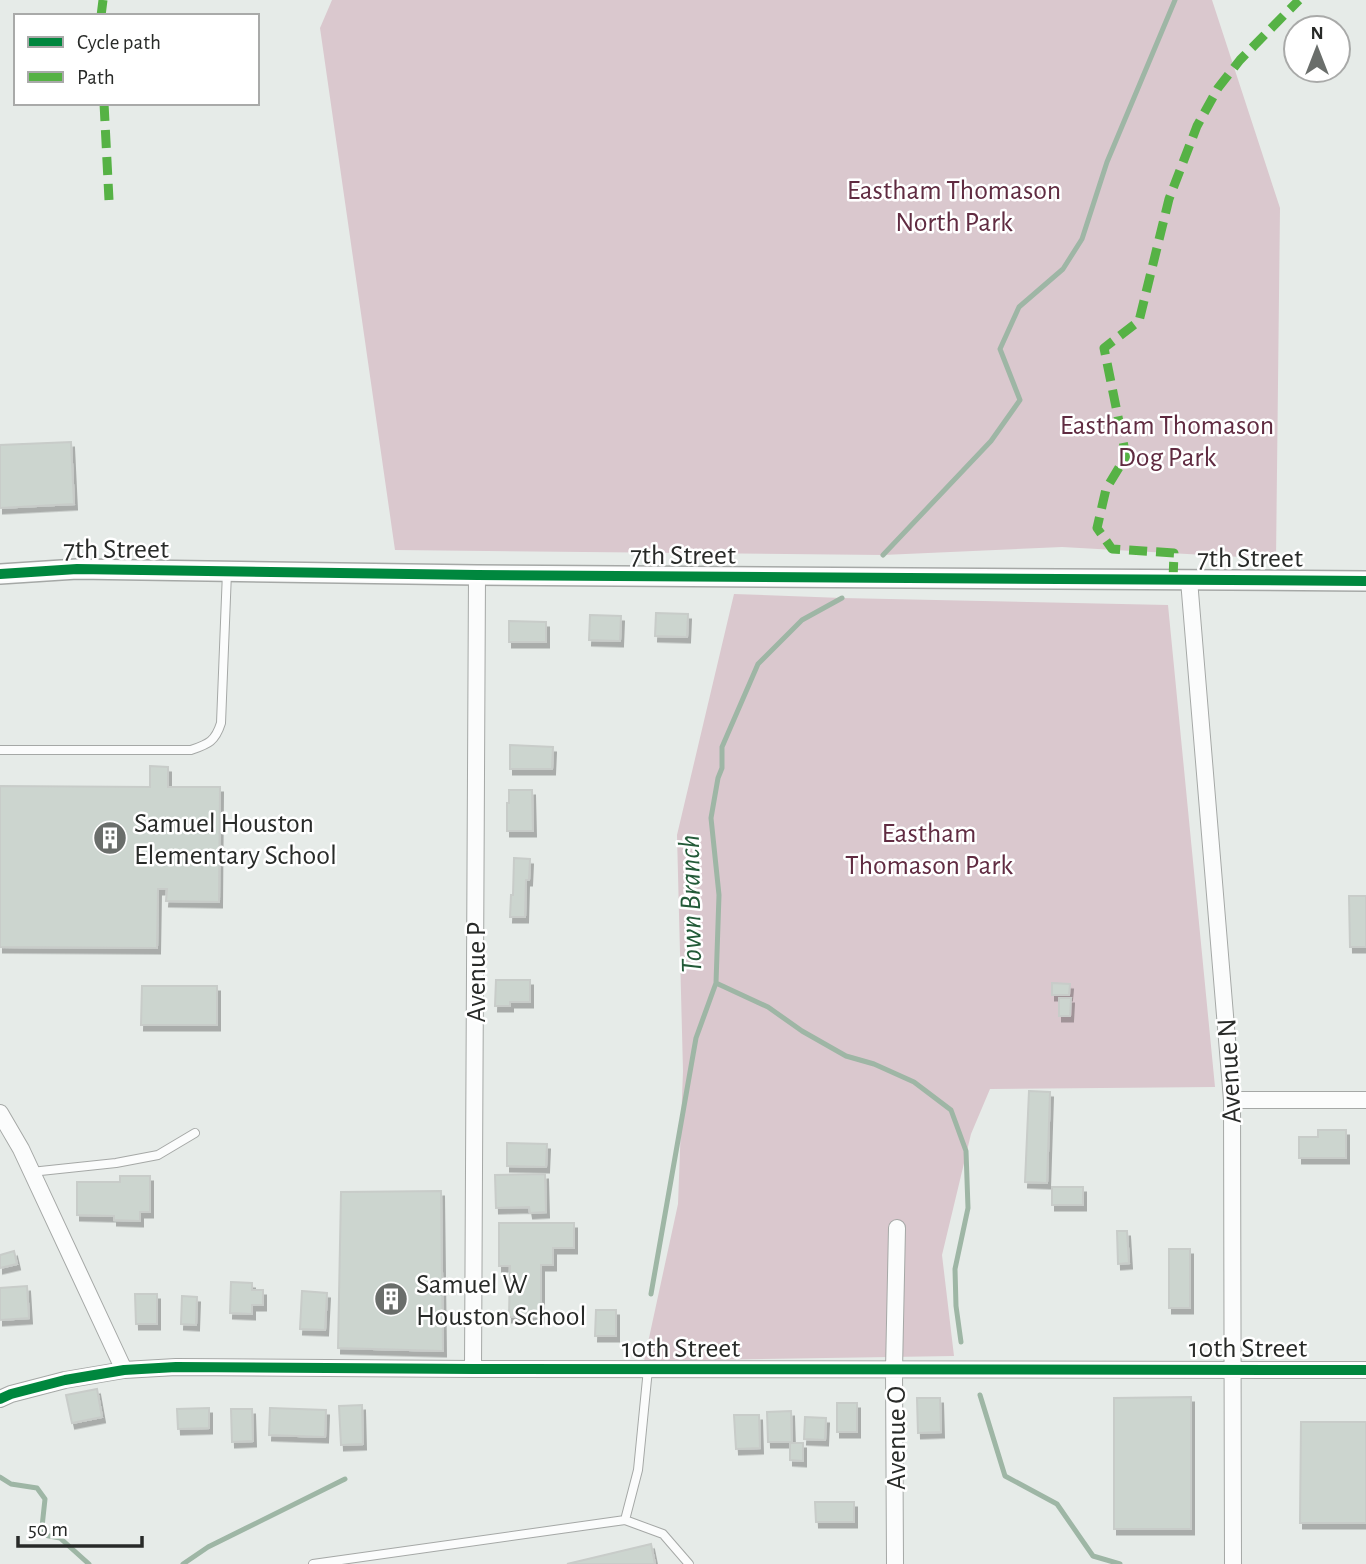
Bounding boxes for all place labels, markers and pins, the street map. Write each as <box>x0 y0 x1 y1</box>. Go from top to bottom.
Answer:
place label: Samuel Houston Elementary School <box>134 810 337 870</box>
building icon: Samuel Houston Elementary School <box>91 819 129 857</box>
place label: Samuel W Houston School <box>416 1271 586 1331</box>
building icon: Samuel W Houston School <box>372 1280 410 1318</box>

